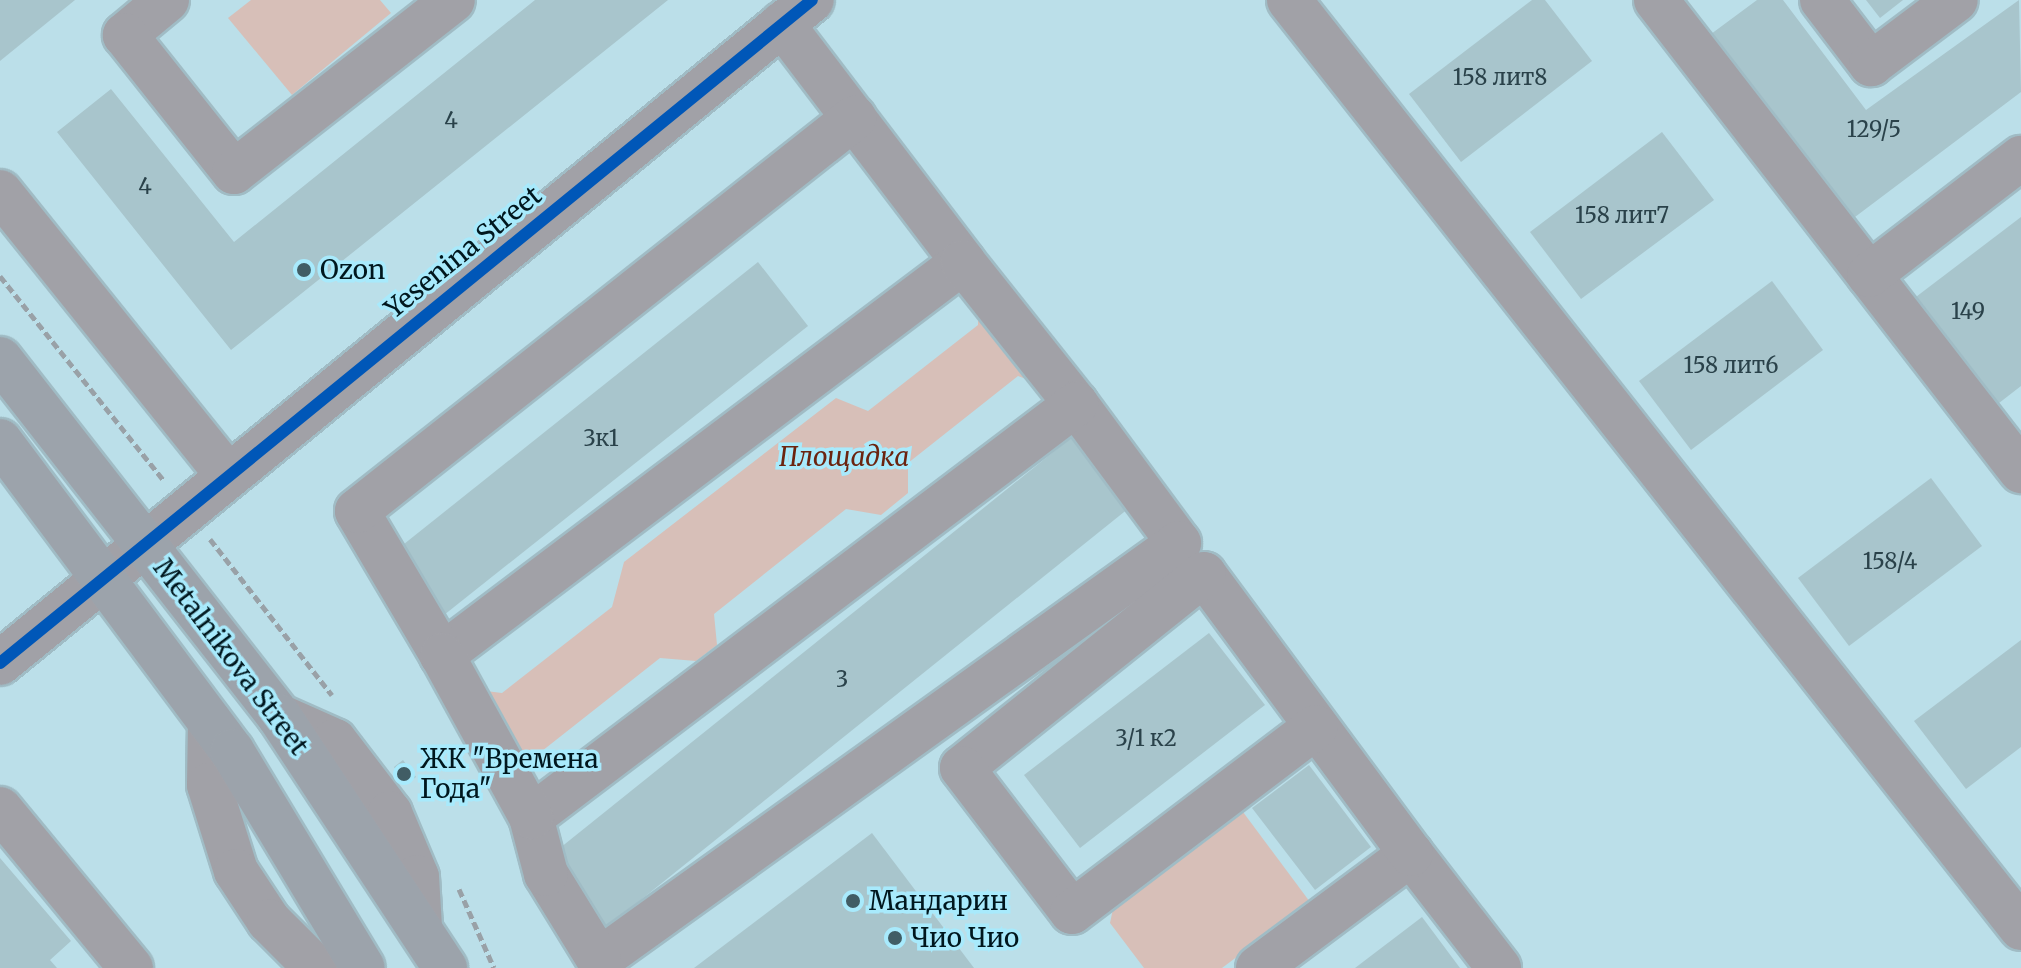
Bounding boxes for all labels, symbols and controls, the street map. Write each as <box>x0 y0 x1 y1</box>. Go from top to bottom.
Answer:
house number: 158 лит8 <box>1453 65 1547 91</box>
house number: 4 <box>444 108 458 134</box>
house number: 129/5 <box>1847 117 1901 143</box>
house number: 4 <box>138 174 152 200</box>
street label: Yesenina Street <box>379 179 547 325</box>
house number: 158 лит7 <box>1575 203 1669 229</box>
place label: Ozon <box>320 254 385 286</box>
marker: Ozon <box>295 261 313 279</box>
house number: 149 <box>1951 299 1985 325</box>
house number: 158 лит6 <box>1683 353 1779 379</box>
house number: 3к1 <box>583 426 619 452</box>
park label: Площадка <box>779 441 909 473</box>
house number: 158/4 <box>1863 549 1917 575</box>
street label: Metalnikova Street <box>147 553 315 761</box>
house number: 3 <box>836 667 848 693</box>
house number: 3/1 к2 <box>1115 726 1177 752</box>
place label: ЖК "Времена Года" <box>420 743 598 804</box>
marker: ЖК "Времена Года" <box>395 765 413 783</box>
place label: Мандарин <box>869 885 1008 917</box>
marker: Мандарин <box>844 892 862 910</box>
place label: Чио Чио <box>911 922 1019 954</box>
marker: Чио Чио <box>886 929 904 947</box>

